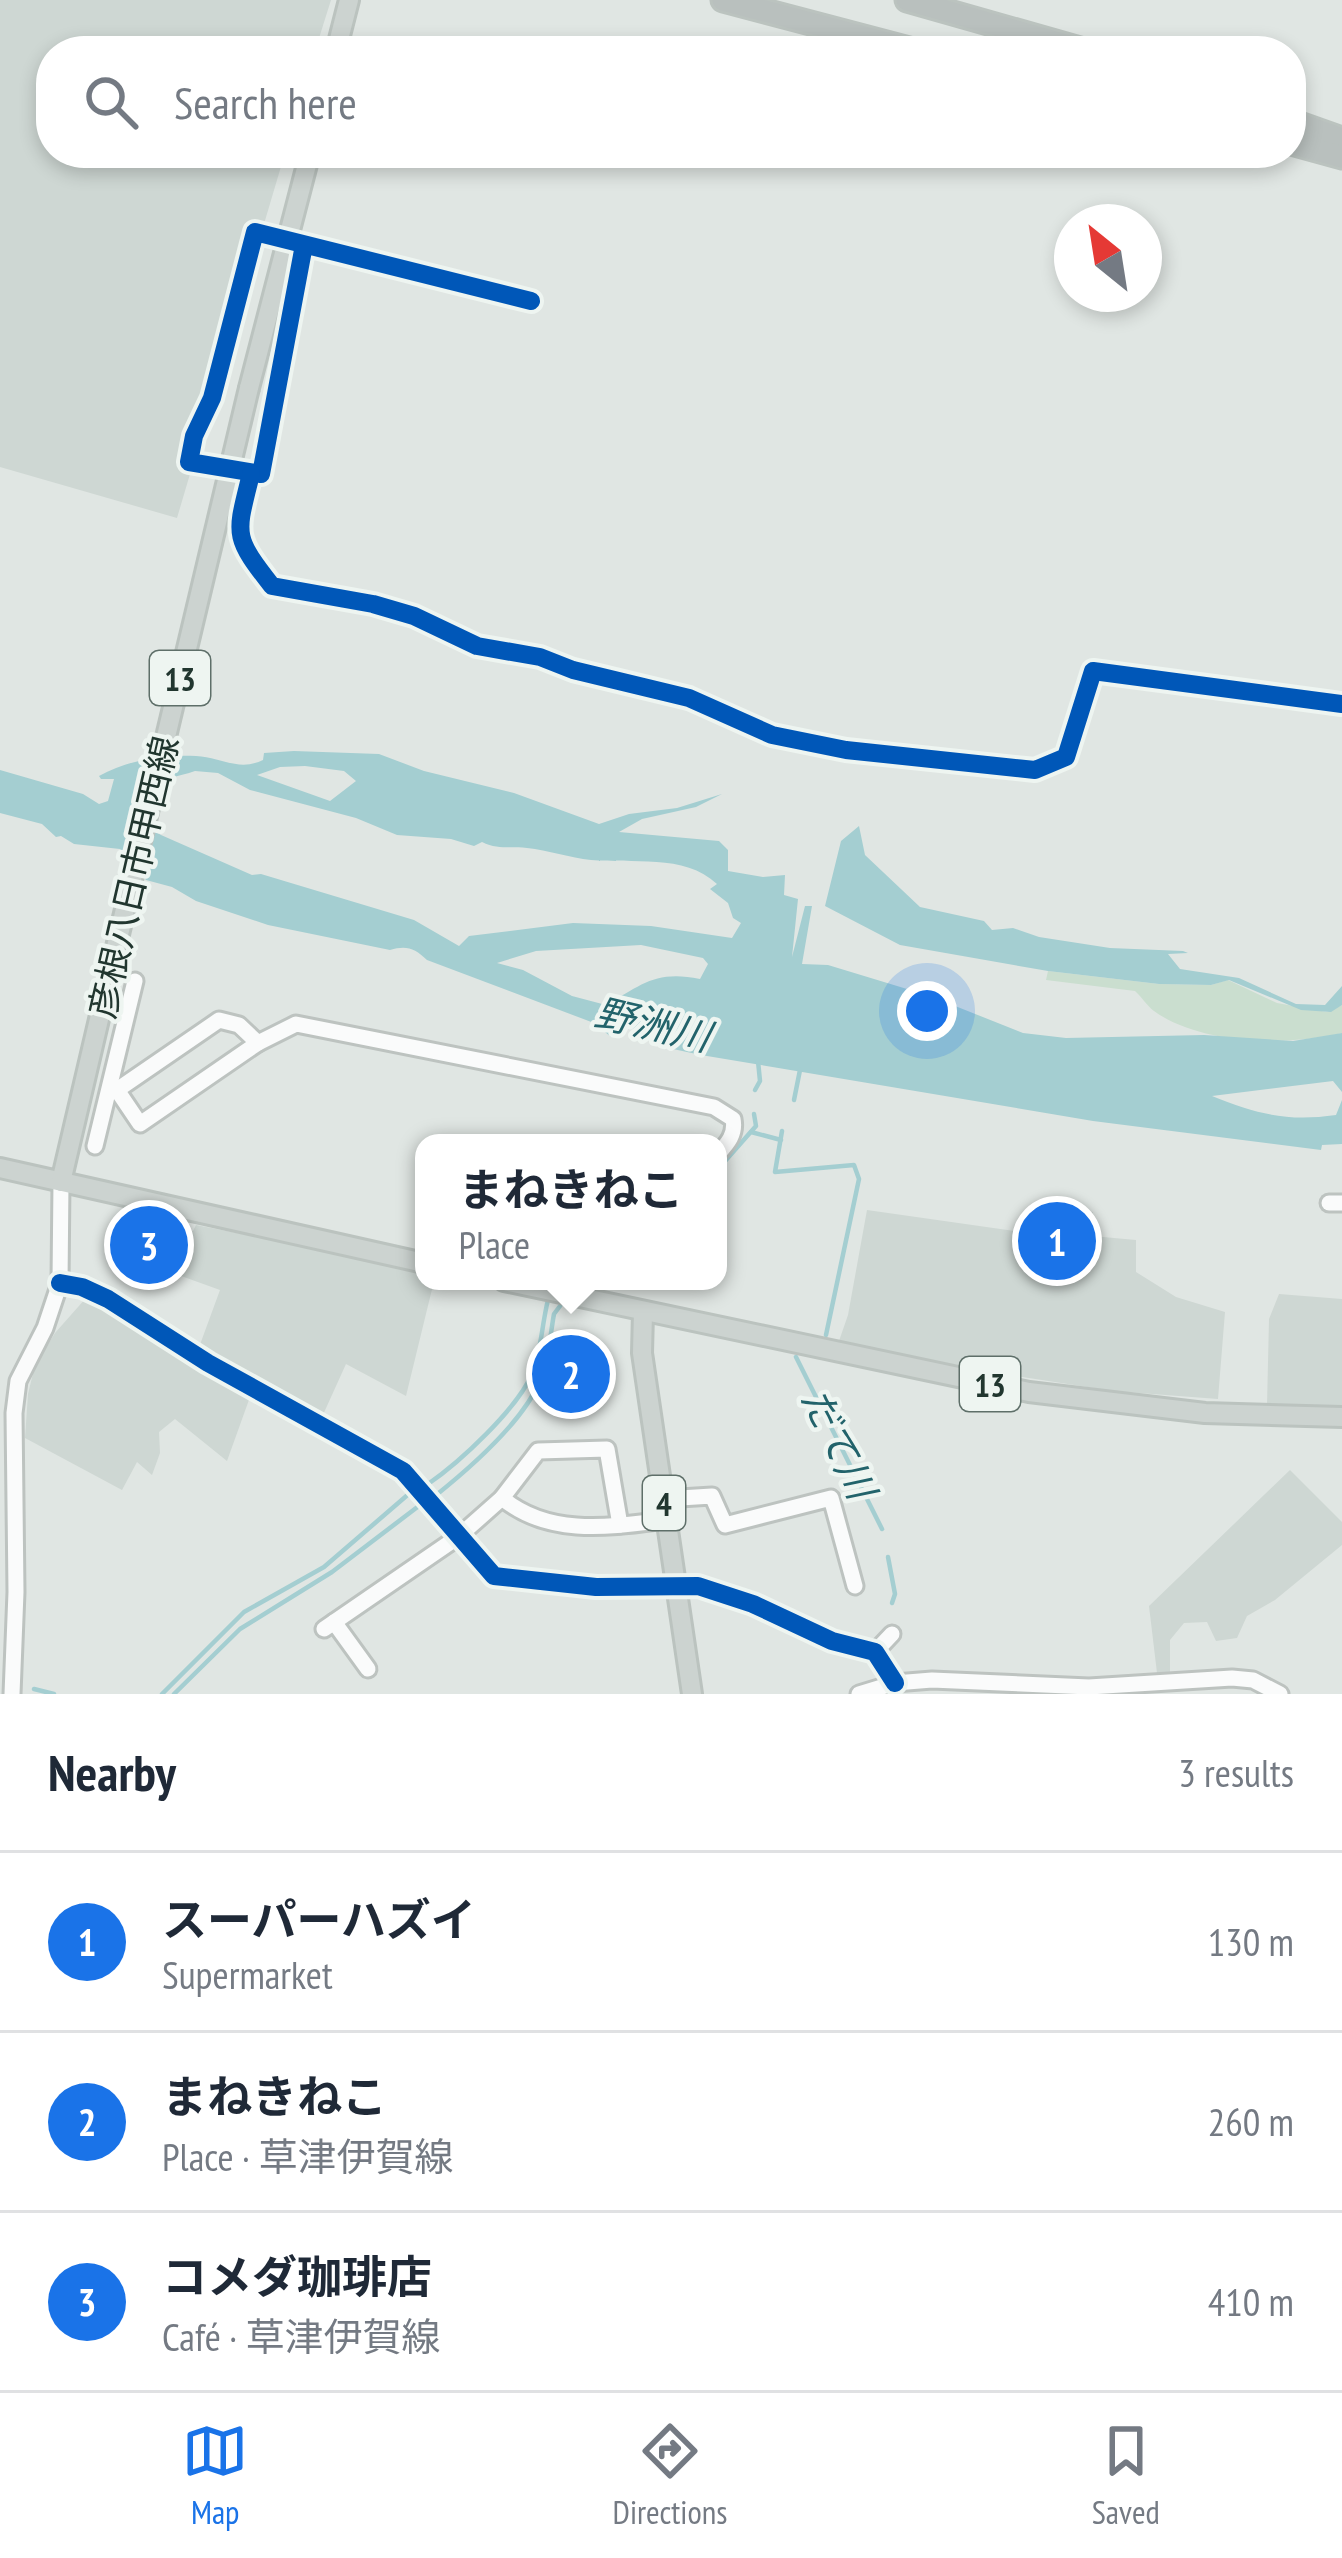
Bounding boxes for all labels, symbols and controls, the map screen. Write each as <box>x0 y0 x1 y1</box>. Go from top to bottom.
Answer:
search box <box>36 36 1306 168</box>
icon: search <box>78 69 144 135</box>
text: Search here <box>174 73 357 131</box>
north arrow <box>1054 204 1162 312</box>
road number: 13 <box>150 651 210 705</box>
street label: 彦根八日市甲西線 <box>78 731 188 1023</box>
your location <box>897 981 957 1041</box>
water label: 野洲川 <box>590 986 720 1063</box>
popup <box>415 1134 727 1290</box>
text: まねきねこ <box>458 1160 684 1218</box>
pin: 1 <box>1018 1196 1096 1286</box>
pin: 3 <box>110 1200 188 1290</box>
text: Place <box>458 1219 530 1270</box>
pin: 2 <box>532 1329 610 1419</box>
road number: 13 <box>960 1357 1020 1411</box>
water label: だて川 <box>790 1379 889 1510</box>
road number: 4 <box>643 1476 685 1530</box>
text: Nearby <box>48 1739 176 1805</box>
text: 3 results <box>1178 1747 1294 1798</box>
text: スーパーハズイ <box>162 1890 476 1948</box>
text: 1 <box>78 1916 96 1967</box>
text: 130 m <box>1208 1916 1294 1967</box>
text: Supermarket <box>162 1949 333 2000</box>
text: まねきねこ <box>162 2067 387 2125</box>
text: 2 <box>78 2096 96 2147</box>
text: 260 m <box>1208 2096 1294 2147</box>
text: Place · 草津伊賀線 <box>162 2131 453 2182</box>
text: コメダ珈琲店 <box>162 2247 432 2305</box>
text: 3 <box>78 2276 96 2327</box>
text: 410 m <box>1208 2276 1294 2327</box>
text: Café · 草津伊賀線 <box>162 2311 441 2362</box>
tab: Map <box>182 2418 248 2533</box>
tab: Directions <box>613 2418 727 2533</box>
tab: Saved <box>1092 2418 1160 2533</box>

